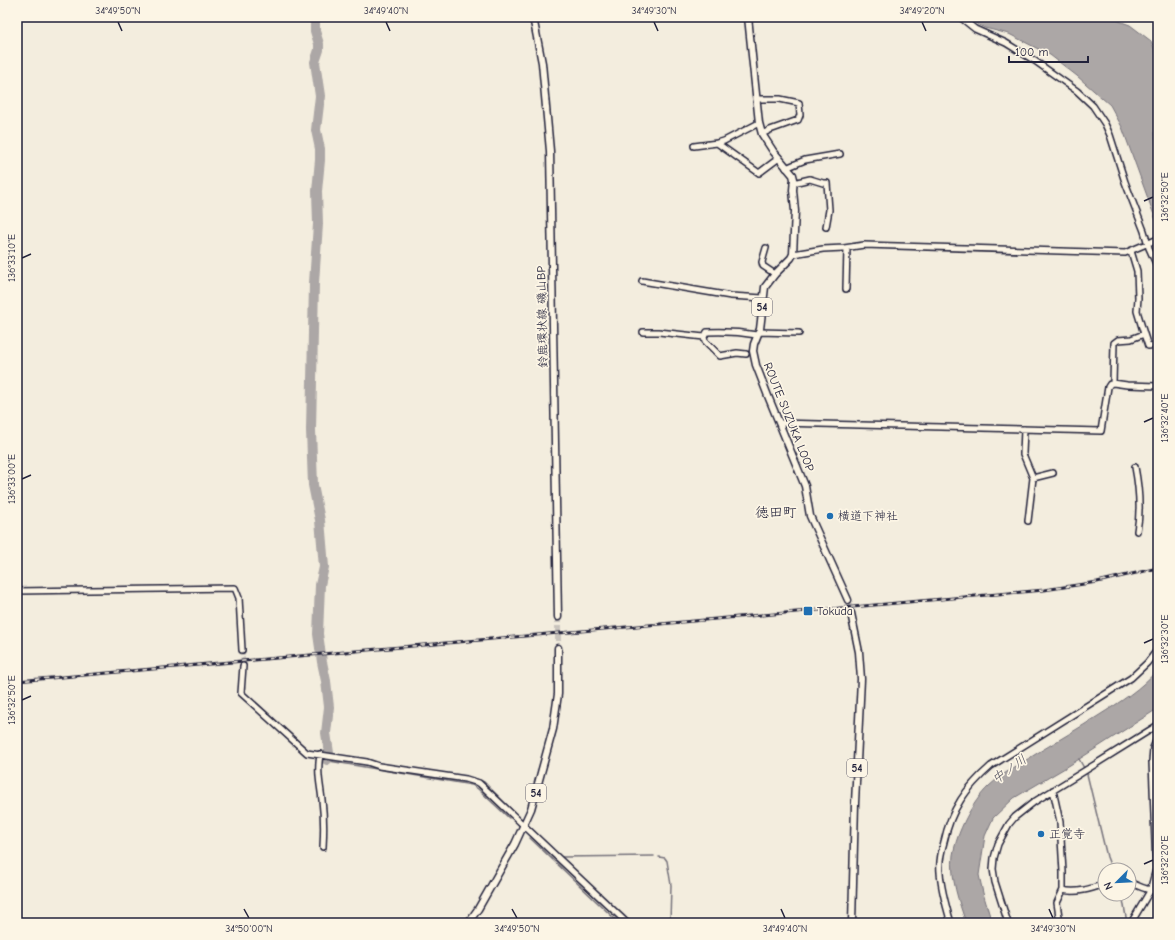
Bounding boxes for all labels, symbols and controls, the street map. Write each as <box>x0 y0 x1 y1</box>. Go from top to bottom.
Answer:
text: 34°49'50"N <box>95 5 141 17</box>
text: 34°49'40"N <box>364 5 408 17</box>
text: 34°49'30"N <box>632 5 676 17</box>
text: 34°49'20"N <box>899 5 945 17</box>
scale bar <box>1009 38 1088 64</box>
text: 100 m <box>1015 45 1048 59</box>
text: 136°32'50"E <box>1159 172 1171 222</box>
text: 136°33'10"E <box>6 234 18 282</box>
street label: 鈴鹿環状線 磯山BP <box>534 266 550 368</box>
road number: 54 <box>752 298 772 316</box>
street label: ROUTE SUZUKA LOOP <box>761 360 817 474</box>
text: 136°32'40"E <box>1159 394 1171 442</box>
text: 136°33'00"E <box>6 454 18 504</box>
district label: 徳田町 <box>755 504 797 521</box>
place label: 横道下神社 <box>838 509 898 523</box>
marker: 横道下神社 <box>825 511 835 521</box>
place label: Tokuda <box>817 604 853 618</box>
marker: Tokuda <box>802 605 814 617</box>
text: 136°32'30"E <box>1159 614 1171 664</box>
text: 136°32'50"E <box>6 675 18 725</box>
water label: 中ノ川 <box>989 751 1029 787</box>
road number: 54 <box>847 759 867 777</box>
road number: 54 <box>526 784 546 802</box>
place label: 正覚寺 <box>1049 827 1085 841</box>
marker: 正覚寺 <box>1036 829 1046 839</box>
text: 136°32'20"E <box>1159 835 1171 885</box>
north arrow <box>1097 862 1137 902</box>
text: N <box>1101 880 1116 892</box>
text: 34°50'00"N <box>225 923 273 935</box>
text: 34°49'50"N <box>494 923 540 935</box>
text: 34°49'40"N <box>763 923 807 935</box>
text: 34°49'30"N <box>1031 923 1075 935</box>

